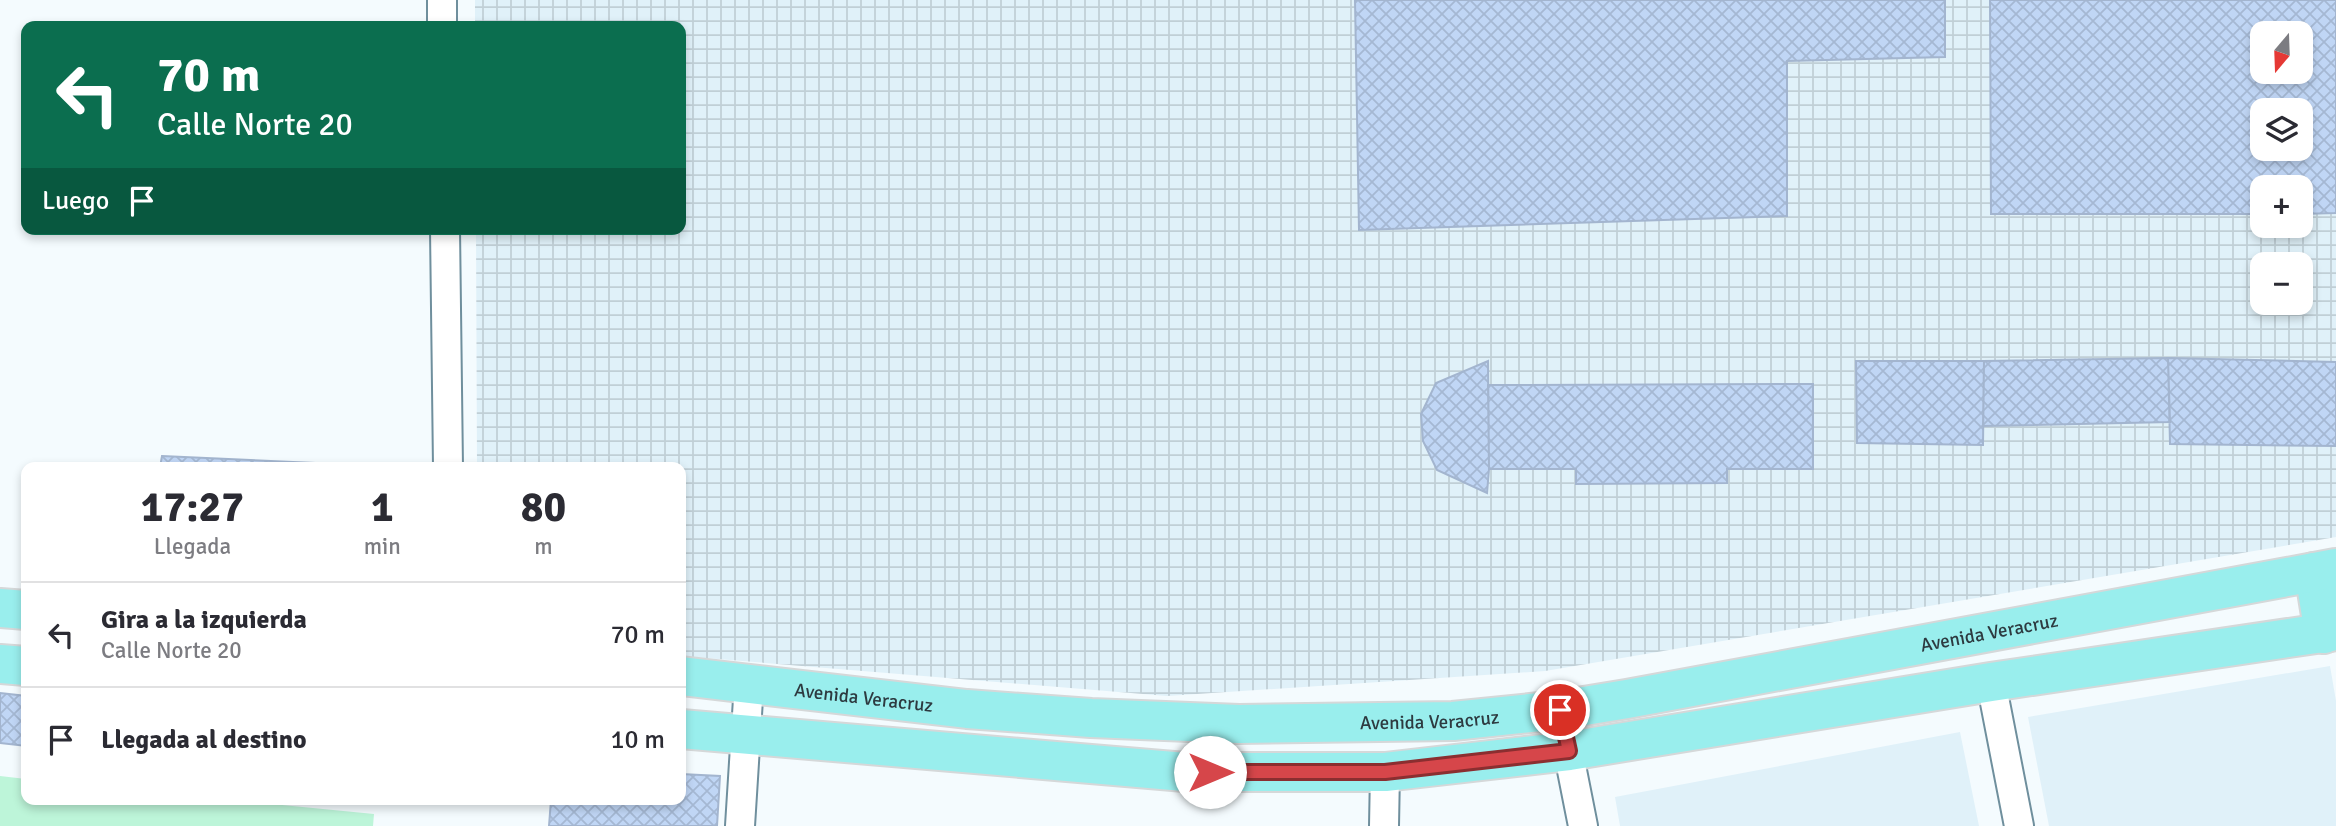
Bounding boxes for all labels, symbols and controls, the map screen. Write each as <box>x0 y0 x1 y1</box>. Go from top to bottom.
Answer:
north arrow <box>2250 21 2314 84</box>
map controls <box>2250 21 2313 315</box>
text: 70 m <box>157 45 260 105</box>
icon: left <box>42 49 133 140</box>
button: layers <box>2250 98 2313 161</box>
text: Calle Norte 20 <box>157 105 353 144</box>
button: + <box>2250 175 2313 238</box>
icon: arrive <box>123 182 161 220</box>
text: Luego <box>42 185 109 217</box>
button: − <box>2250 252 2313 315</box>
text: 17:27 <box>141 482 244 533</box>
text: 1 <box>371 482 394 533</box>
text: 80 <box>521 482 566 533</box>
text: Llegada <box>154 532 231 561</box>
text: min <box>364 532 401 561</box>
text: m <box>534 532 553 561</box>
text: Gira a la izquierda <box>101 604 307 636</box>
street label: Avenida Veracruz <box>1918 609 2060 658</box>
icon: left <box>42 616 80 654</box>
text: 70 m <box>610 619 665 651</box>
text: Calle Norte 20 <box>101 636 242 665</box>
street label: Avenida Veracruz <box>793 678 934 718</box>
pin <box>1530 680 1590 740</box>
icon: arrive <box>1541 691 1579 729</box>
street label: Avenida Veracruz <box>1360 705 1500 735</box>
icon: arrive <box>42 721 80 759</box>
text: Llegada al destino <box>101 724 307 756</box>
text: 10 m <box>610 724 665 756</box>
position arrow <box>1173 735 1247 809</box>

